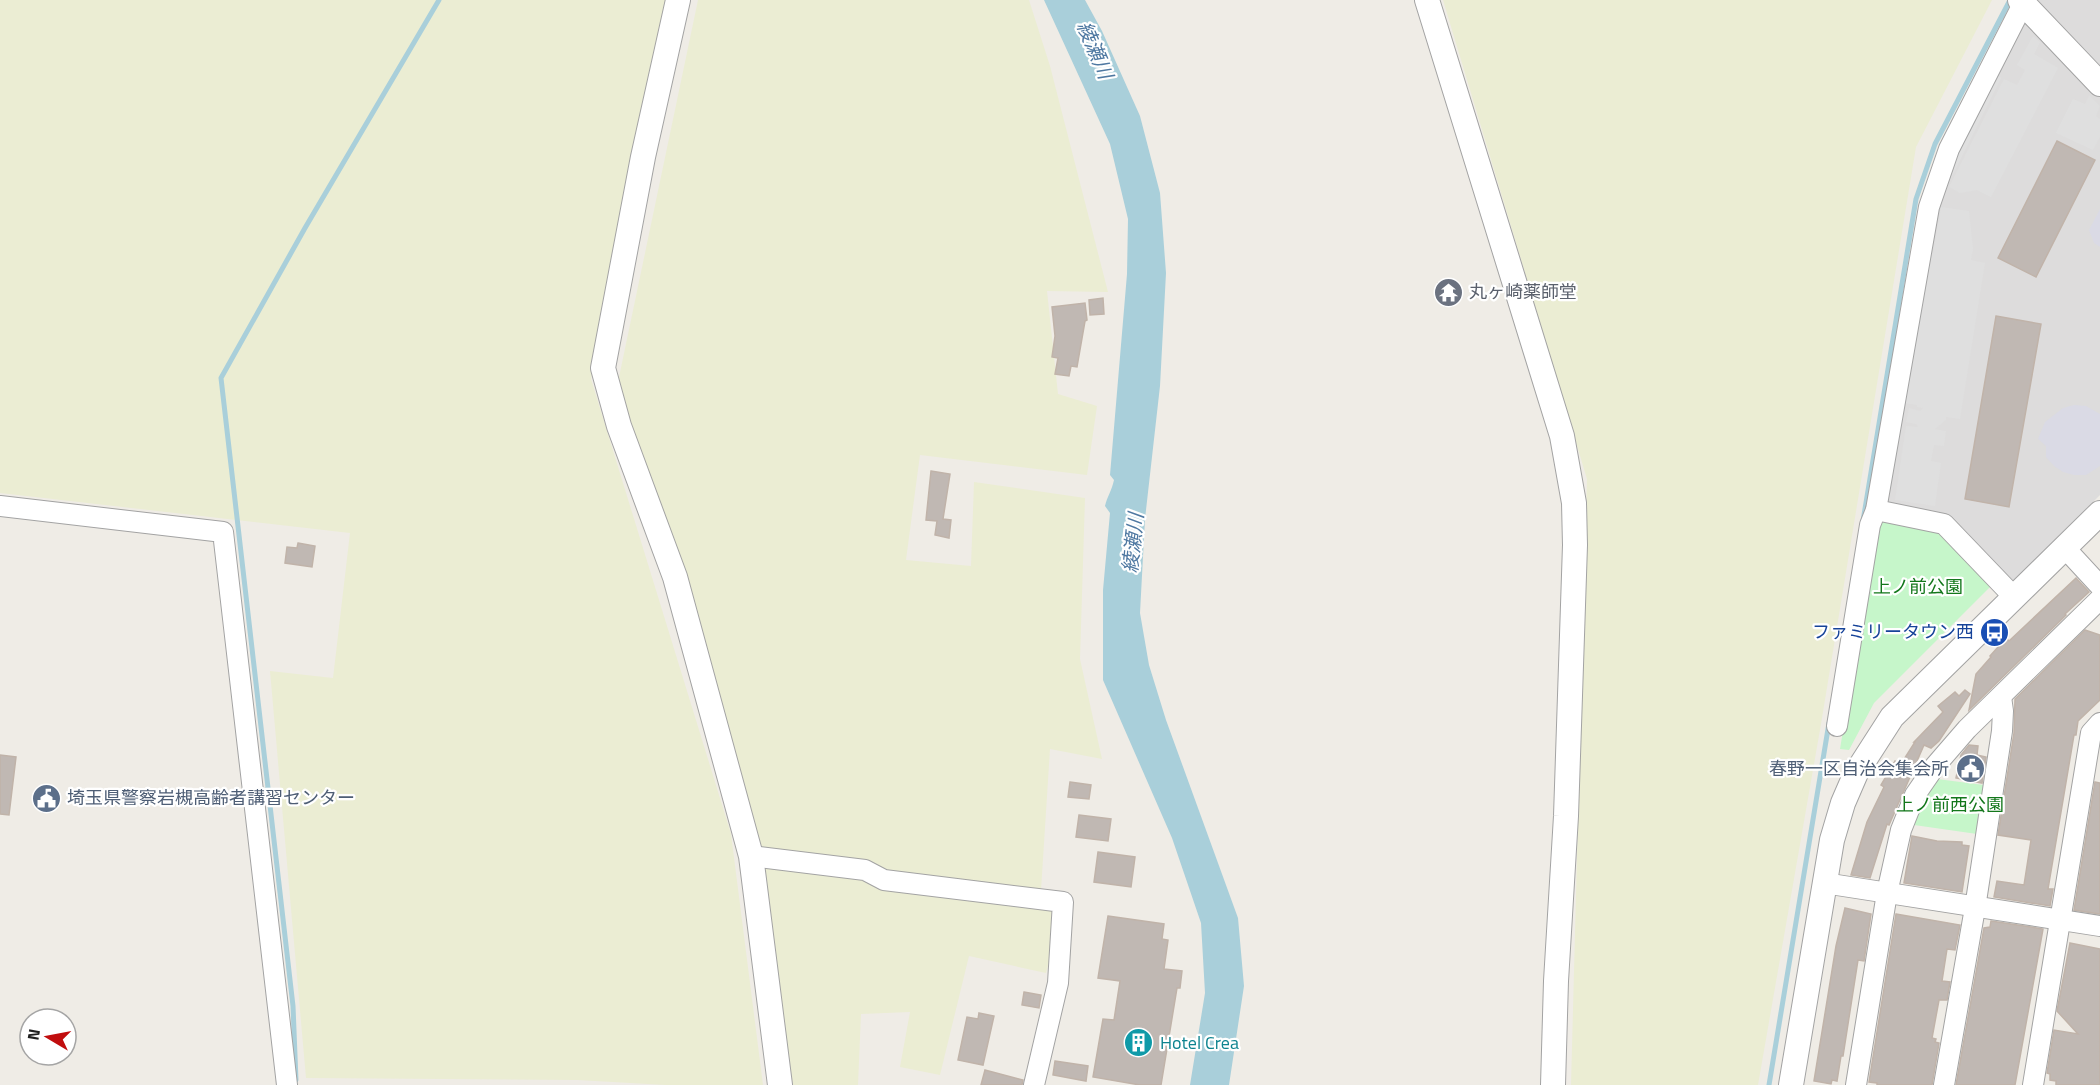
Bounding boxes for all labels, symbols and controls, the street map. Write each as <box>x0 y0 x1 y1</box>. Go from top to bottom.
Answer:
water label: 綾瀬川 <box>1069 16 1122 85</box>
temple icon: 丸ヶ崎薬師堂 <box>1432 276 1464 308</box>
place label: 丸ヶ崎薬師堂 <box>1469 278 1577 305</box>
water label: 綾瀬川 <box>1114 510 1151 574</box>
park label: 上ノ前公園 <box>1873 573 1963 600</box>
bus stop icon: ファミリータウン西 <box>1979 616 2011 648</box>
place label: ファミリータウン西 <box>1812 618 1974 645</box>
public building icon: 春野一区自治会集会所 <box>1954 753 1986 785</box>
place label: 春野一区自治会集会所 <box>1769 755 1949 782</box>
public building icon: 埼玉県警察岩槻高齢者講習センター <box>30 782 62 814</box>
place label: 埼玉県警察岩槻高齢者講習センター <box>67 784 355 811</box>
park label: 上ノ前西公園 <box>1896 791 2004 818</box>
north arrow <box>18 1007 78 1067</box>
text: N <box>20 1027 46 1042</box>
building icon: Hotel Crea <box>1123 1027 1155 1059</box>
place label: Hotel Crea <box>1160 1029 1239 1056</box>

